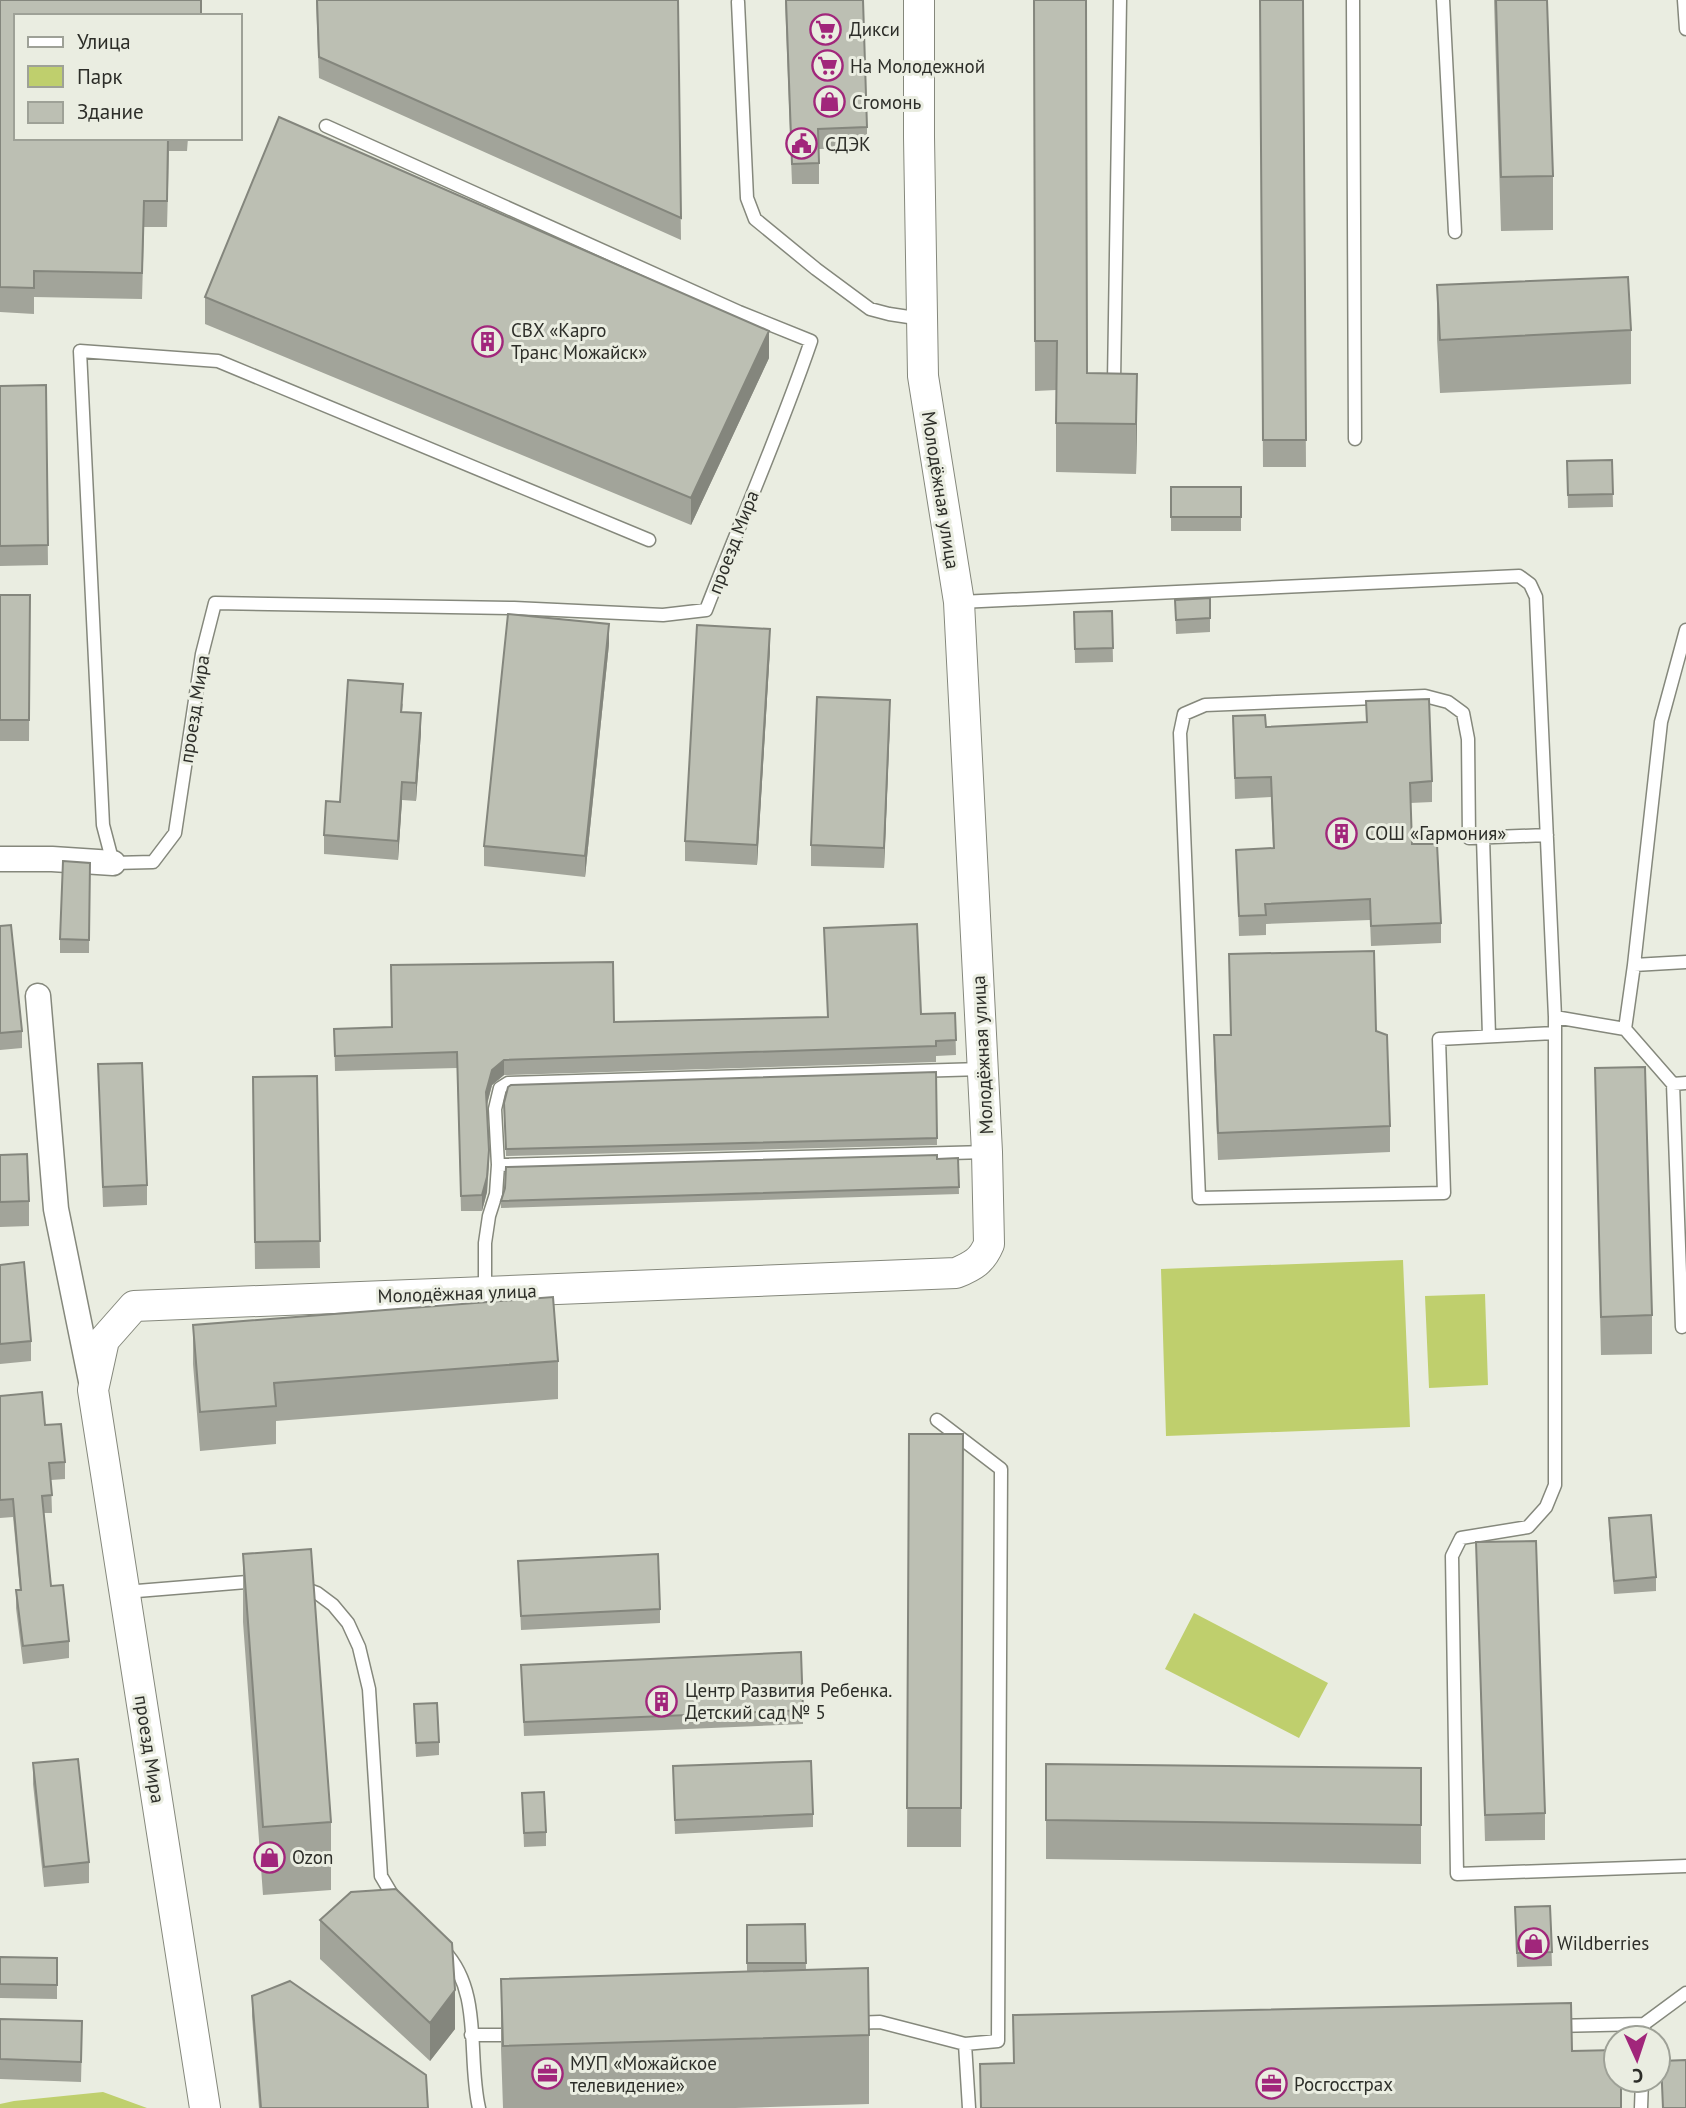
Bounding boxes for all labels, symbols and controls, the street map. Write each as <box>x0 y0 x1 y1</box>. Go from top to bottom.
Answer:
supermarket icon: Дикси <box>809 12 843 46</box>
legend <box>14 14 242 140</box>
place label: Дикси <box>849 17 900 41</box>
text: Улица <box>77 28 131 55</box>
supermarket icon: На Молодежной <box>810 49 844 83</box>
place label: На Молодежной <box>850 54 985 78</box>
text: Парк <box>77 63 123 90</box>
shop icon: Сгомонь <box>812 85 846 119</box>
place label: Сгомонь <box>852 90 921 114</box>
text: Здание <box>77 98 144 125</box>
public building icon: СДЭК <box>785 127 819 161</box>
place label: СДЭК <box>825 132 871 156</box>
place label: СВХ «Карго Транс Можайск» <box>511 318 647 364</box>
building icon: СВХ «Карго Транс Можайск» <box>471 324 505 358</box>
street label: Молодёжная улица <box>917 410 965 570</box>
street label: проезд Мира <box>702 487 764 597</box>
street label: проезд Мира <box>174 653 214 765</box>
building icon: СОШ «Гармония» <box>1325 816 1359 850</box>
place label: СОШ «Гармония» <box>1365 821 1506 845</box>
street label: Молодёжная улица <box>966 975 998 1135</box>
street label: Молодёжная улица <box>377 1278 537 1308</box>
place label: Центр Развития Ребенка. Детский сад № 5 <box>685 1678 892 1724</box>
building icon: Центр Развития Ребенка. Детский сад № 5 <box>645 1684 679 1718</box>
street label: проезд Мира <box>130 1693 170 1805</box>
shop icon: Ozon <box>252 1840 286 1874</box>
place label: Ozon <box>292 1845 333 1869</box>
shop icon: Wildberries <box>1517 1926 1551 1960</box>
place label: Wildberries <box>1557 1931 1649 1955</box>
north arrow <box>1602 2024 1672 2094</box>
place label: МУП «Можайское телевидение» <box>570 2051 717 2097</box>
office icon: МУП «Можайское телевидение» <box>530 2057 564 2091</box>
text: С <box>1632 2064 1644 2088</box>
office icon: Росгосстрах <box>1254 2067 1288 2101</box>
place label: Росгосстрах <box>1294 2072 1393 2096</box>

